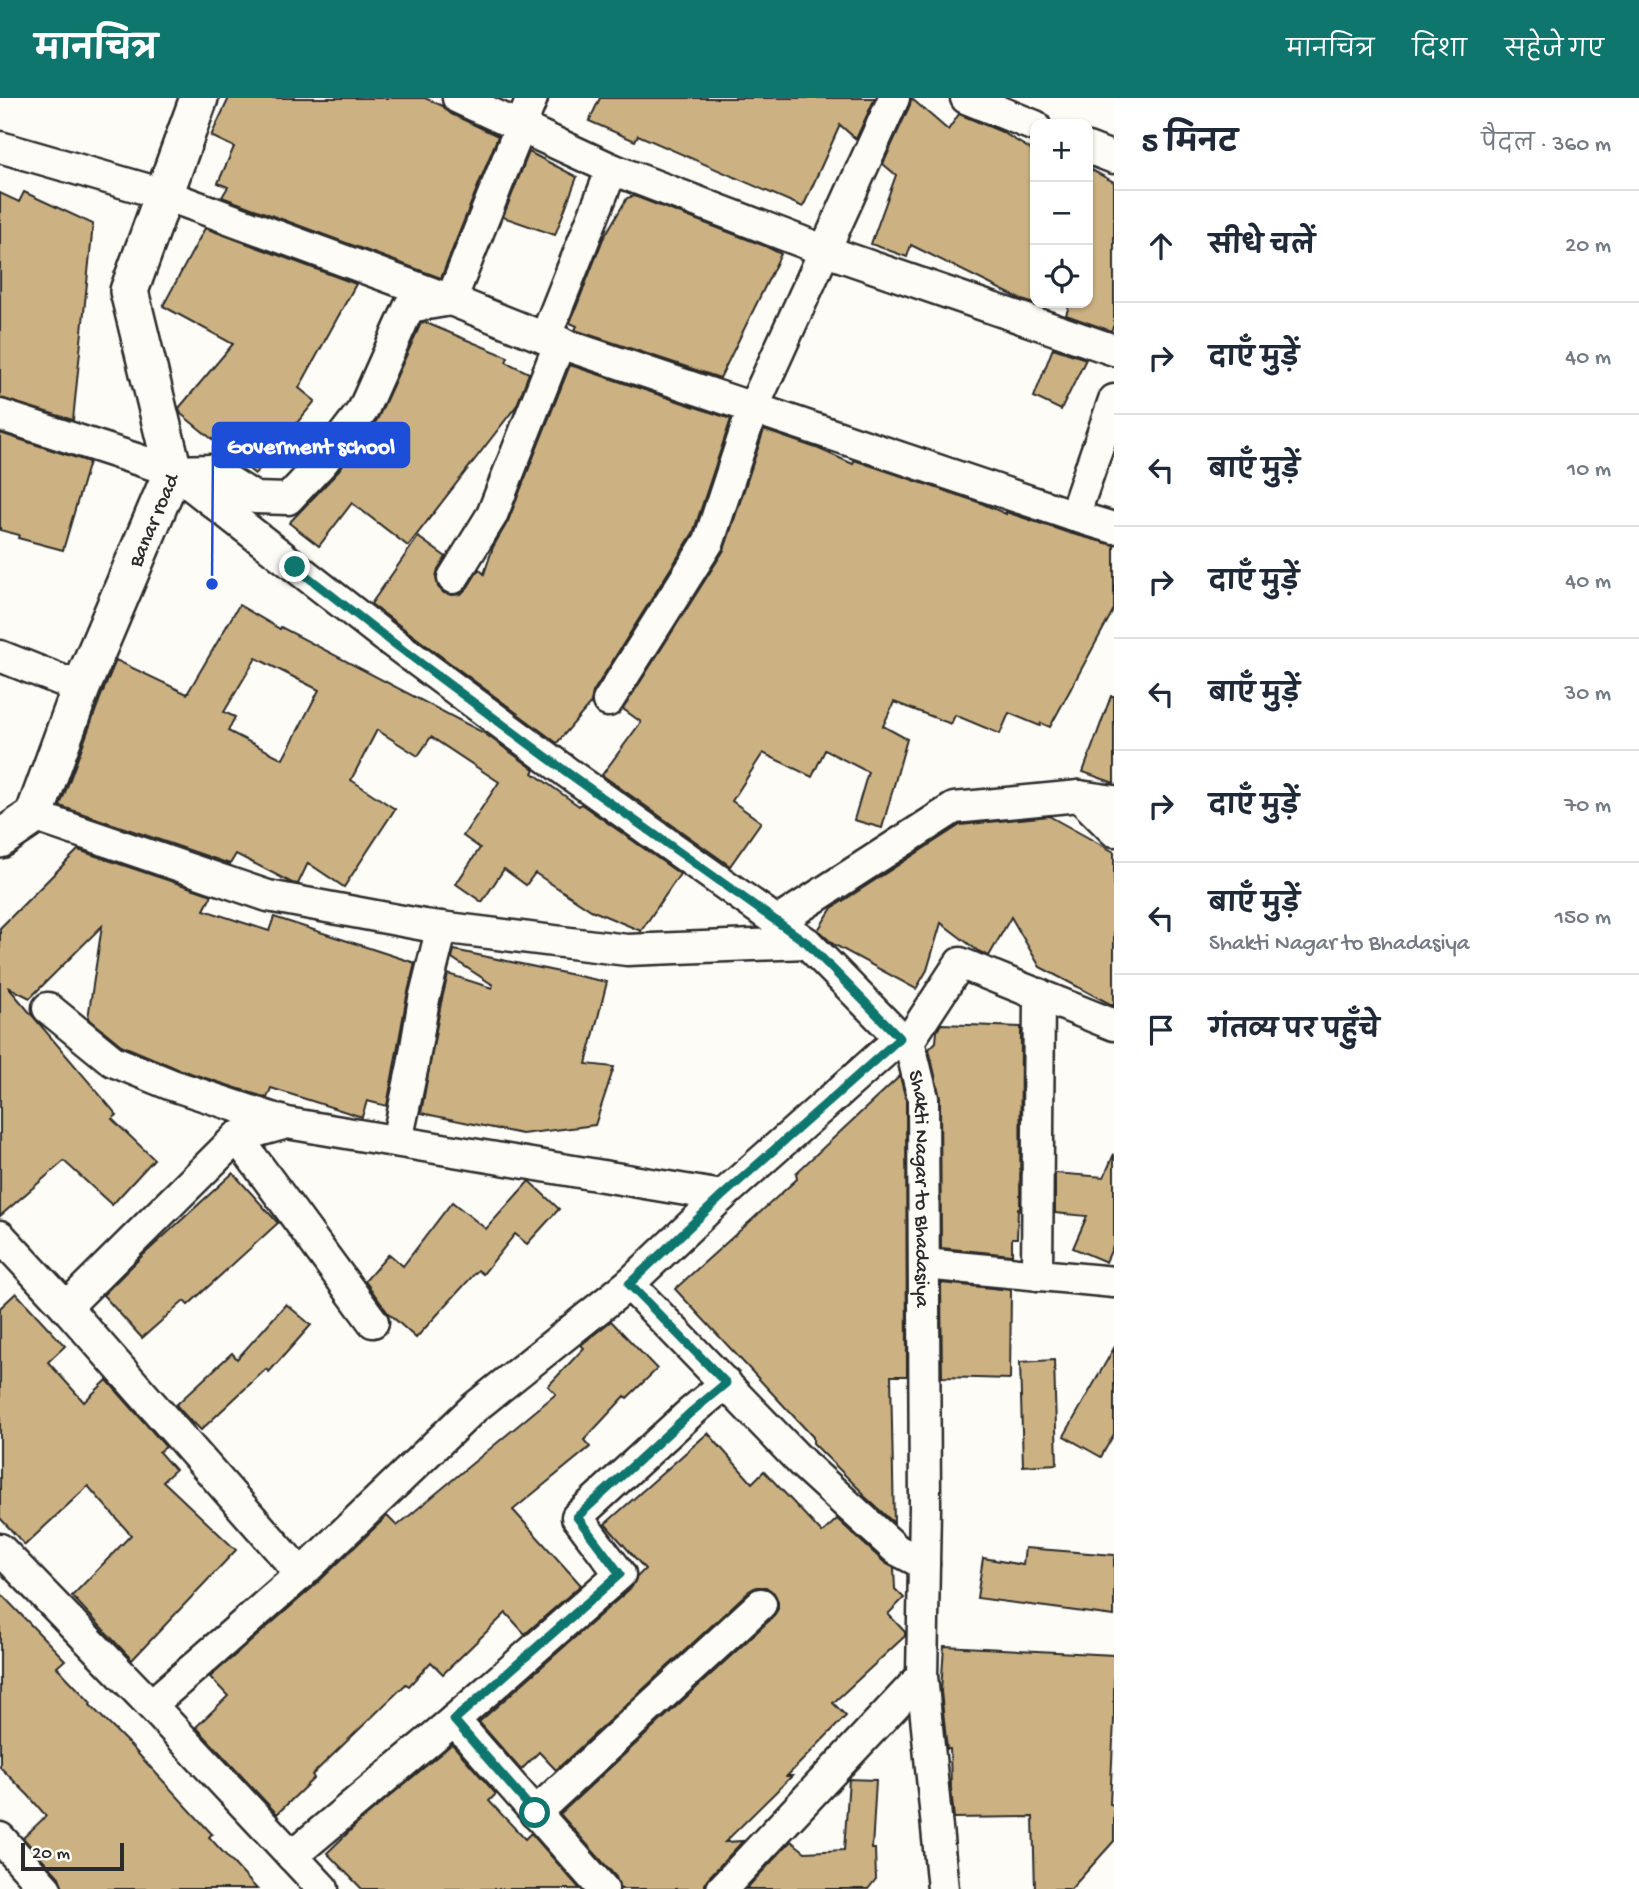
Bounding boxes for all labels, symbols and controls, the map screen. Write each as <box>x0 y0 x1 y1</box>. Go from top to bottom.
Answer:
text: मानचित्र <box>35 33 158 71</box>
text: मानचित्र <box>1286 37 1374 66</box>
text: दिशा <box>1412 37 1467 66</box>
text: सहेजे गए <box>1505 37 1604 66</box>
map controls <box>1030 119 1093 308</box>
button: + <box>1030 119 1093 182</box>
text: 5 मिनट <box>1142 128 1238 163</box>
text: पैदल · 360 m <box>1481 132 1611 159</box>
button: − <box>1030 182 1093 245</box>
icon: ahead <box>1142 227 1180 265</box>
text: सीधे चलें <box>1209 233 1315 264</box>
text: 20 m <box>1565 233 1611 260</box>
button: locate <box>1030 245 1093 308</box>
icon: right <box>1142 339 1180 377</box>
text: दाएँ मुड़ें <box>1209 345 1299 376</box>
text: 40 m <box>1565 345 1611 372</box>
callout: Goverment school <box>213 423 409 467</box>
text: Goverment school <box>227 435 395 462</box>
icon: left <box>1142 451 1180 489</box>
text: बाएँ मुड़ें <box>1209 457 1300 488</box>
text: 10 m <box>1567 457 1611 484</box>
street label: Banar road <box>124 469 187 573</box>
route end <box>279 551 310 582</box>
icon: right <box>1142 563 1180 601</box>
text: दाएँ मुड़ें <box>1209 569 1299 600</box>
text: 40 m <box>1565 569 1611 596</box>
icon: left <box>1142 675 1180 713</box>
text: बाएँ मुड़ें <box>1209 681 1300 712</box>
text: 30 m <box>1564 681 1611 708</box>
icon: right <box>1142 787 1180 825</box>
text: दाएँ मुड़ें <box>1209 793 1299 824</box>
text: 70 m <box>1564 793 1611 820</box>
text: बाएँ मुड़ें <box>1209 891 1300 922</box>
icon: left <box>1142 899 1180 937</box>
text: 150 m <box>1555 905 1611 932</box>
text: Shakti Nagar to Bhadasiya <box>1209 931 1470 958</box>
icon: arrive <box>1142 1011 1180 1049</box>
text: गंतव्य पर पहुँचे <box>1209 1017 1379 1048</box>
street label: Shakti Nagar to Bhadasiya <box>901 1068 933 1309</box>
route start <box>519 1797 550 1828</box>
scale bar <box>21 1840 124 1872</box>
text: 20 m <box>32 1843 70 1866</box>

